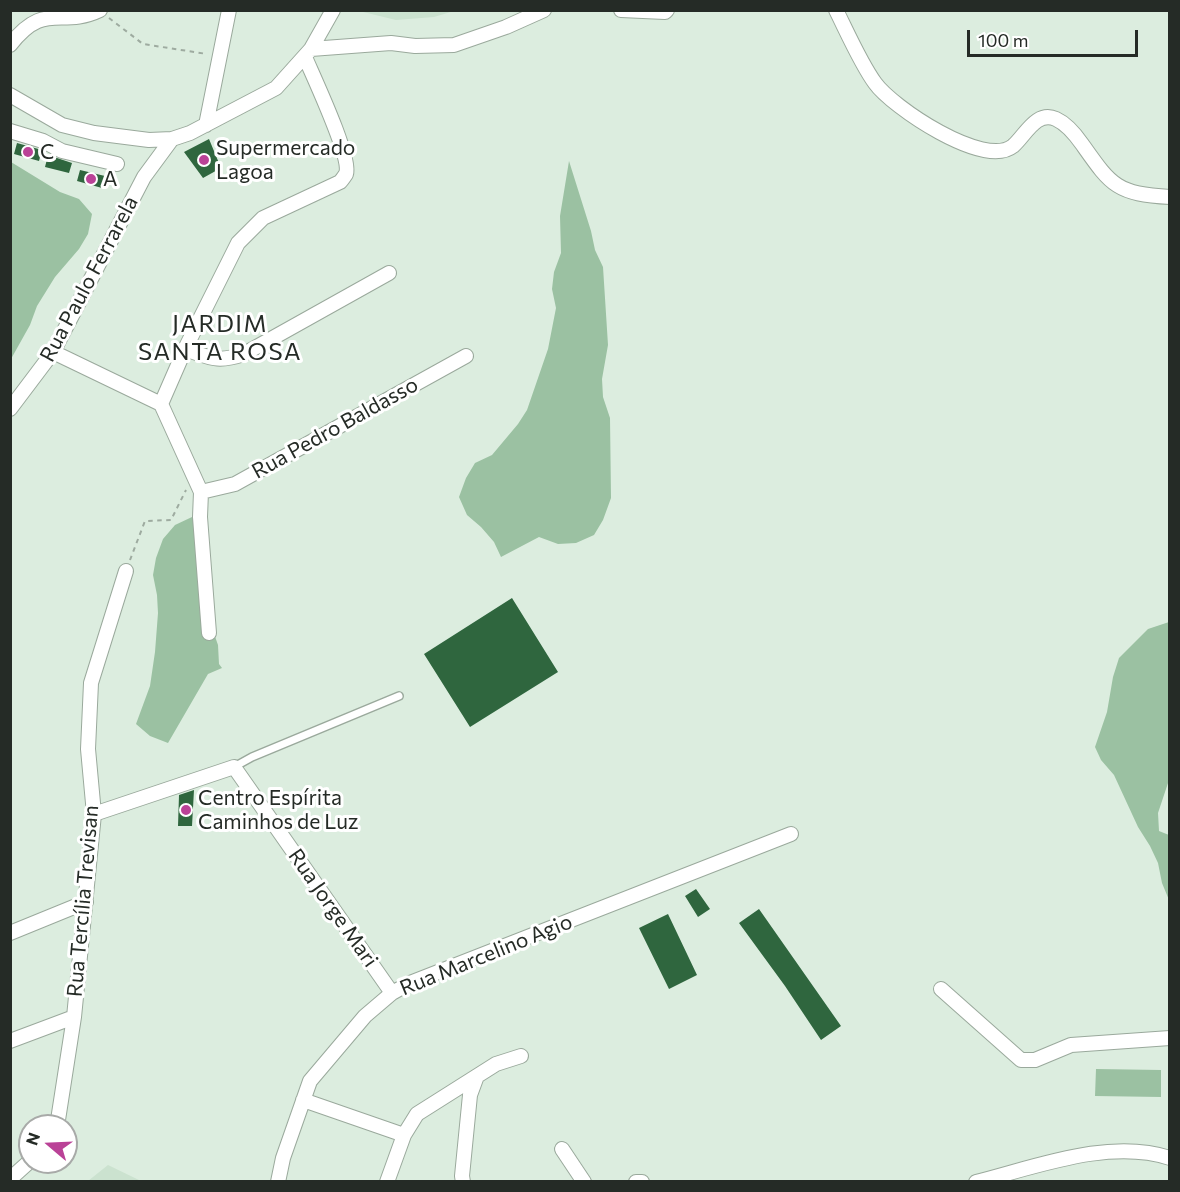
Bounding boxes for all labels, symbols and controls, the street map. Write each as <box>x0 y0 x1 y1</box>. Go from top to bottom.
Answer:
scale bar <box>970 18 1141 56</box>
text: 100 m <box>978 29 1028 51</box>
place label: Supermercado Lagoa <box>216 135 355 185</box>
place label: C <box>40 139 54 165</box>
marker: C <box>21 145 35 159</box>
marker: Supermercado Lagoa <box>197 153 211 167</box>
place label: A <box>103 166 117 192</box>
marker: A <box>84 172 98 186</box>
street label: Rua Paulo Ferrarela <box>35 192 143 366</box>
district label: JARDIM SANTA ROSA <box>138 310 302 366</box>
street label: Rua Pedro Baldasso <box>248 372 422 484</box>
place label: Centro Espírita Caminhos de Luz <box>198 785 358 835</box>
marker: Centro Espírita Caminhos de Luz <box>179 803 193 817</box>
street label: Rua Tercília Trevisan <box>62 804 104 998</box>
street label: Rua Jorge Mari <box>283 844 383 972</box>
street label: Rua Marcelino Agio <box>396 909 576 1001</box>
north arrow <box>18 1114 78 1174</box>
text: N <box>21 1130 43 1147</box>

